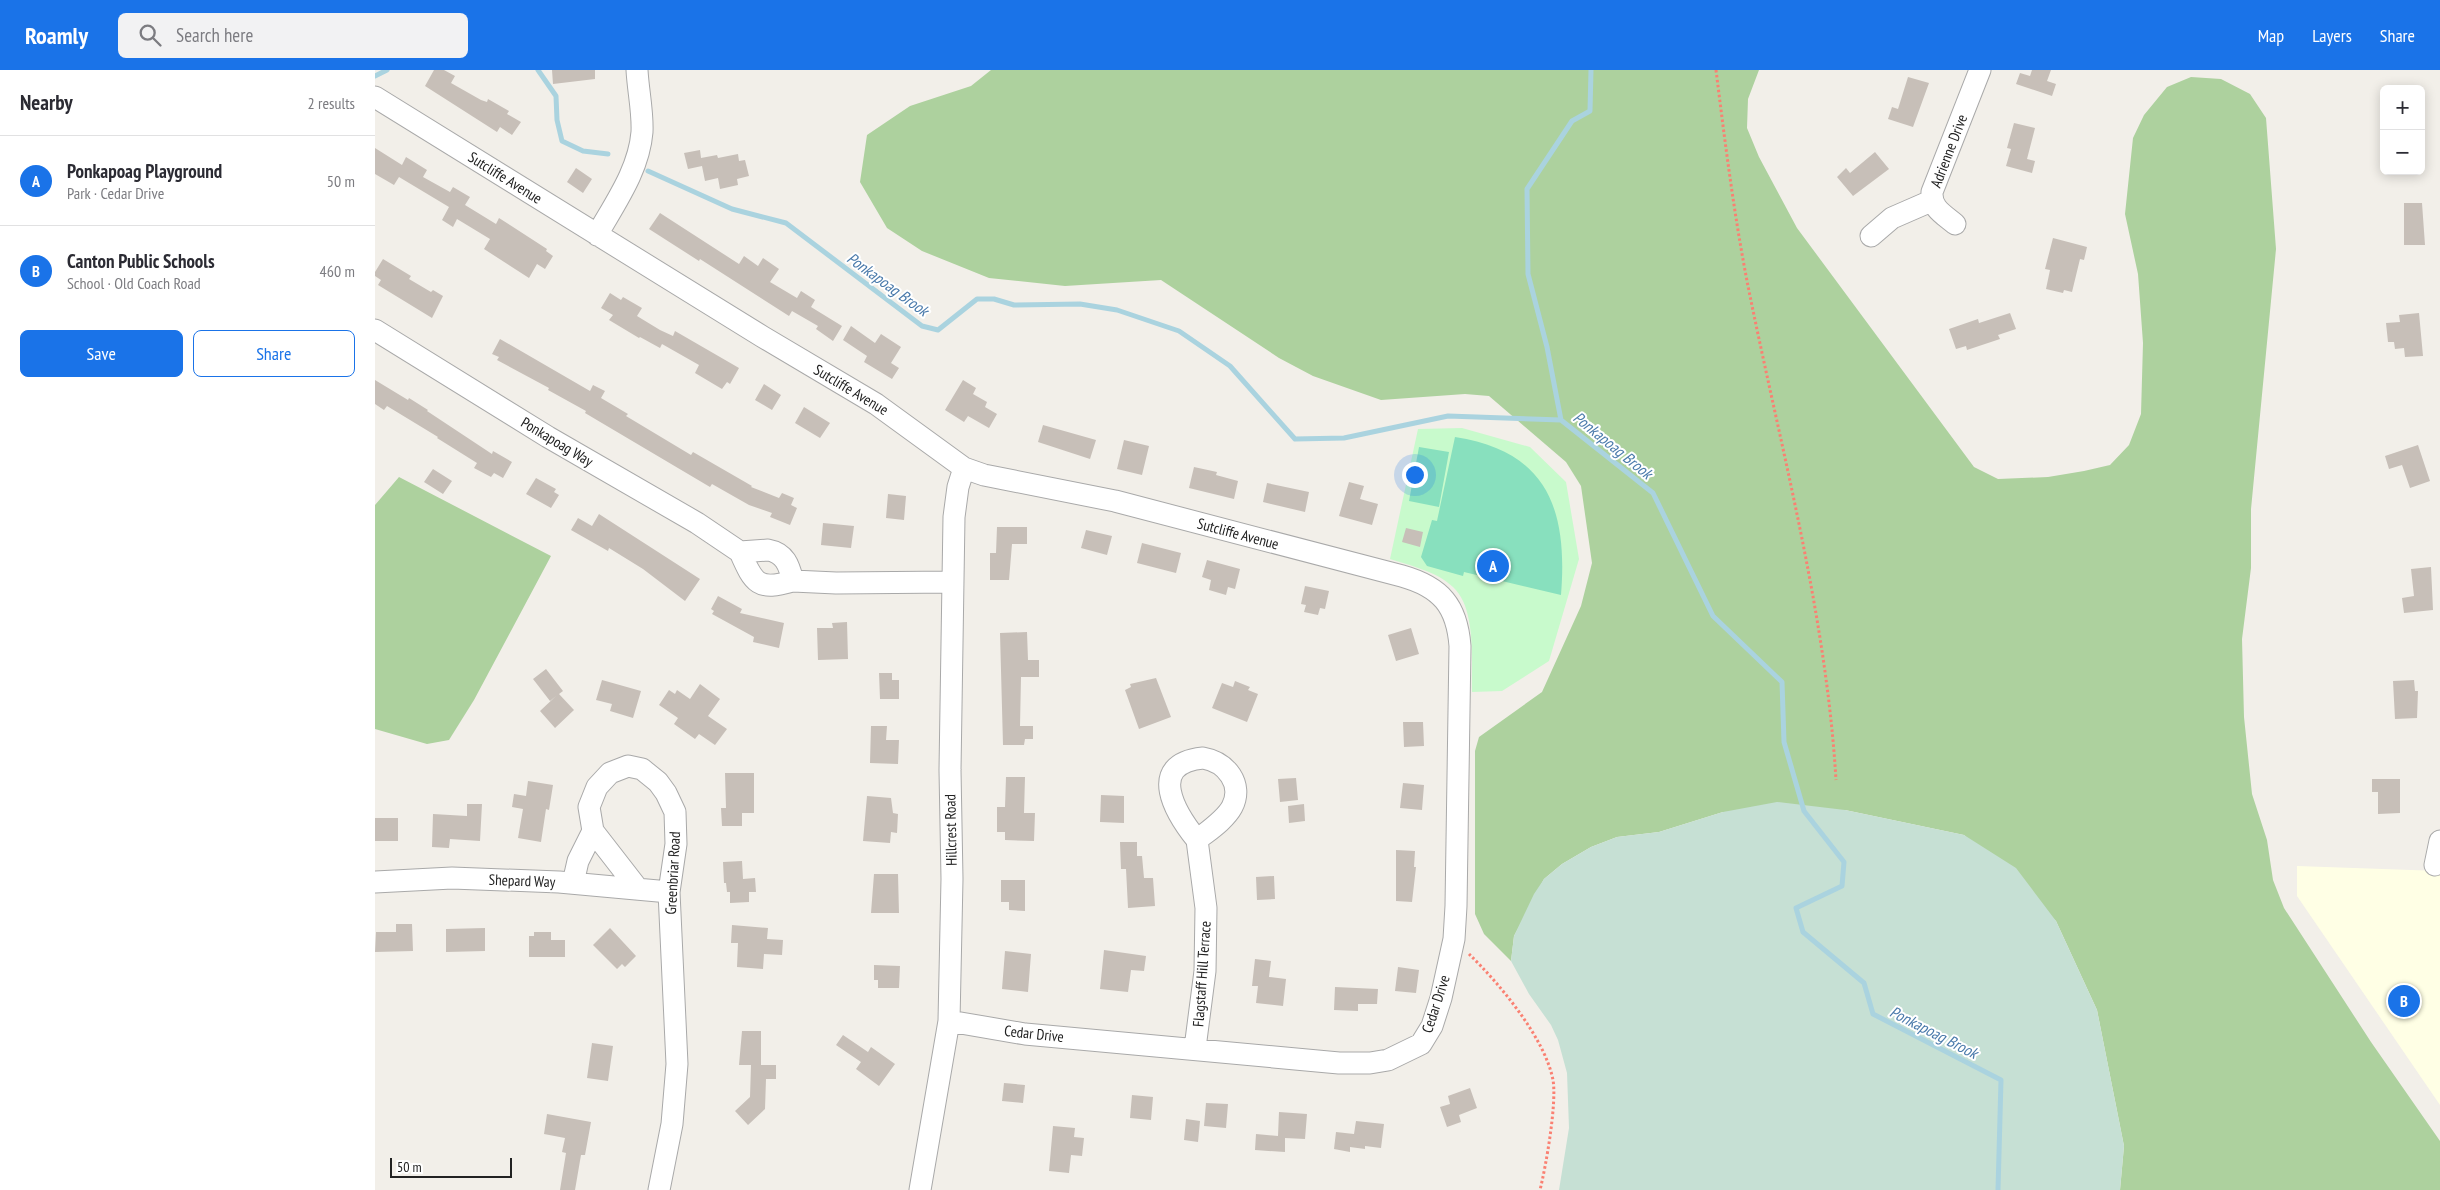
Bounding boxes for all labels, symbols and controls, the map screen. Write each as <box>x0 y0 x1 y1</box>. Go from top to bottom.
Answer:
search box <box>118 13 468 58</box>
text: Roamly <box>25 20 88 51</box>
icon: search <box>136 21 164 49</box>
text: Search here <box>176 23 253 47</box>
text: Map <box>2258 24 2284 47</box>
text: Layers <box>2312 24 2352 47</box>
text: Share <box>2380 24 2415 47</box>
map controls <box>2380 85 2425 175</box>
button: + <box>2380 85 2425 130</box>
text: Nearby <box>20 89 73 116</box>
text: 2 results <box>308 93 355 113</box>
street label: Adrienne Drive <box>1926 111 1971 190</box>
button: − <box>2380 130 2425 175</box>
street label: Sutcliffe Avenue <box>465 147 546 208</box>
text: Ponkapoag Playground <box>67 159 222 183</box>
text: A <box>32 171 40 191</box>
text: 50 m <box>327 171 355 191</box>
text: Park · Cedar Drive <box>67 183 164 203</box>
water label: Ponkapoag Brook <box>843 248 934 321</box>
text: Canton Public Schools <box>67 249 215 273</box>
text: B <box>32 261 40 281</box>
text: 460 m <box>320 261 355 281</box>
text: School · Old Coach Road <box>67 273 201 293</box>
button: Save <box>20 330 183 377</box>
button: Share <box>193 330 355 377</box>
street label: Sutcliffe Avenue <box>811 360 892 419</box>
water label: Ponkapoag Brook <box>1569 407 1658 484</box>
street label: Ponkapoag Way <box>518 413 597 471</box>
your location <box>1402 462 1428 488</box>
street label: Sutcliffe Avenue <box>1195 514 1281 554</box>
pin: A <box>1477 547 1509 585</box>
street label: Hillcrest Road <box>940 794 961 866</box>
street label: Greenbriar Road <box>661 831 684 915</box>
street label: Shepard Way <box>488 870 556 891</box>
street label: Flagstaff Hill Terrace <box>1188 920 1215 1028</box>
street label: Cedar Drive <box>1417 973 1454 1035</box>
pin: B <box>2388 982 2420 1020</box>
water label: Ponkapoag Brook <box>1887 1001 1983 1063</box>
street label: Cedar Drive <box>1003 1021 1065 1046</box>
scale bar <box>390 1155 513 1178</box>
text: 50 m <box>397 1158 422 1176</box>

